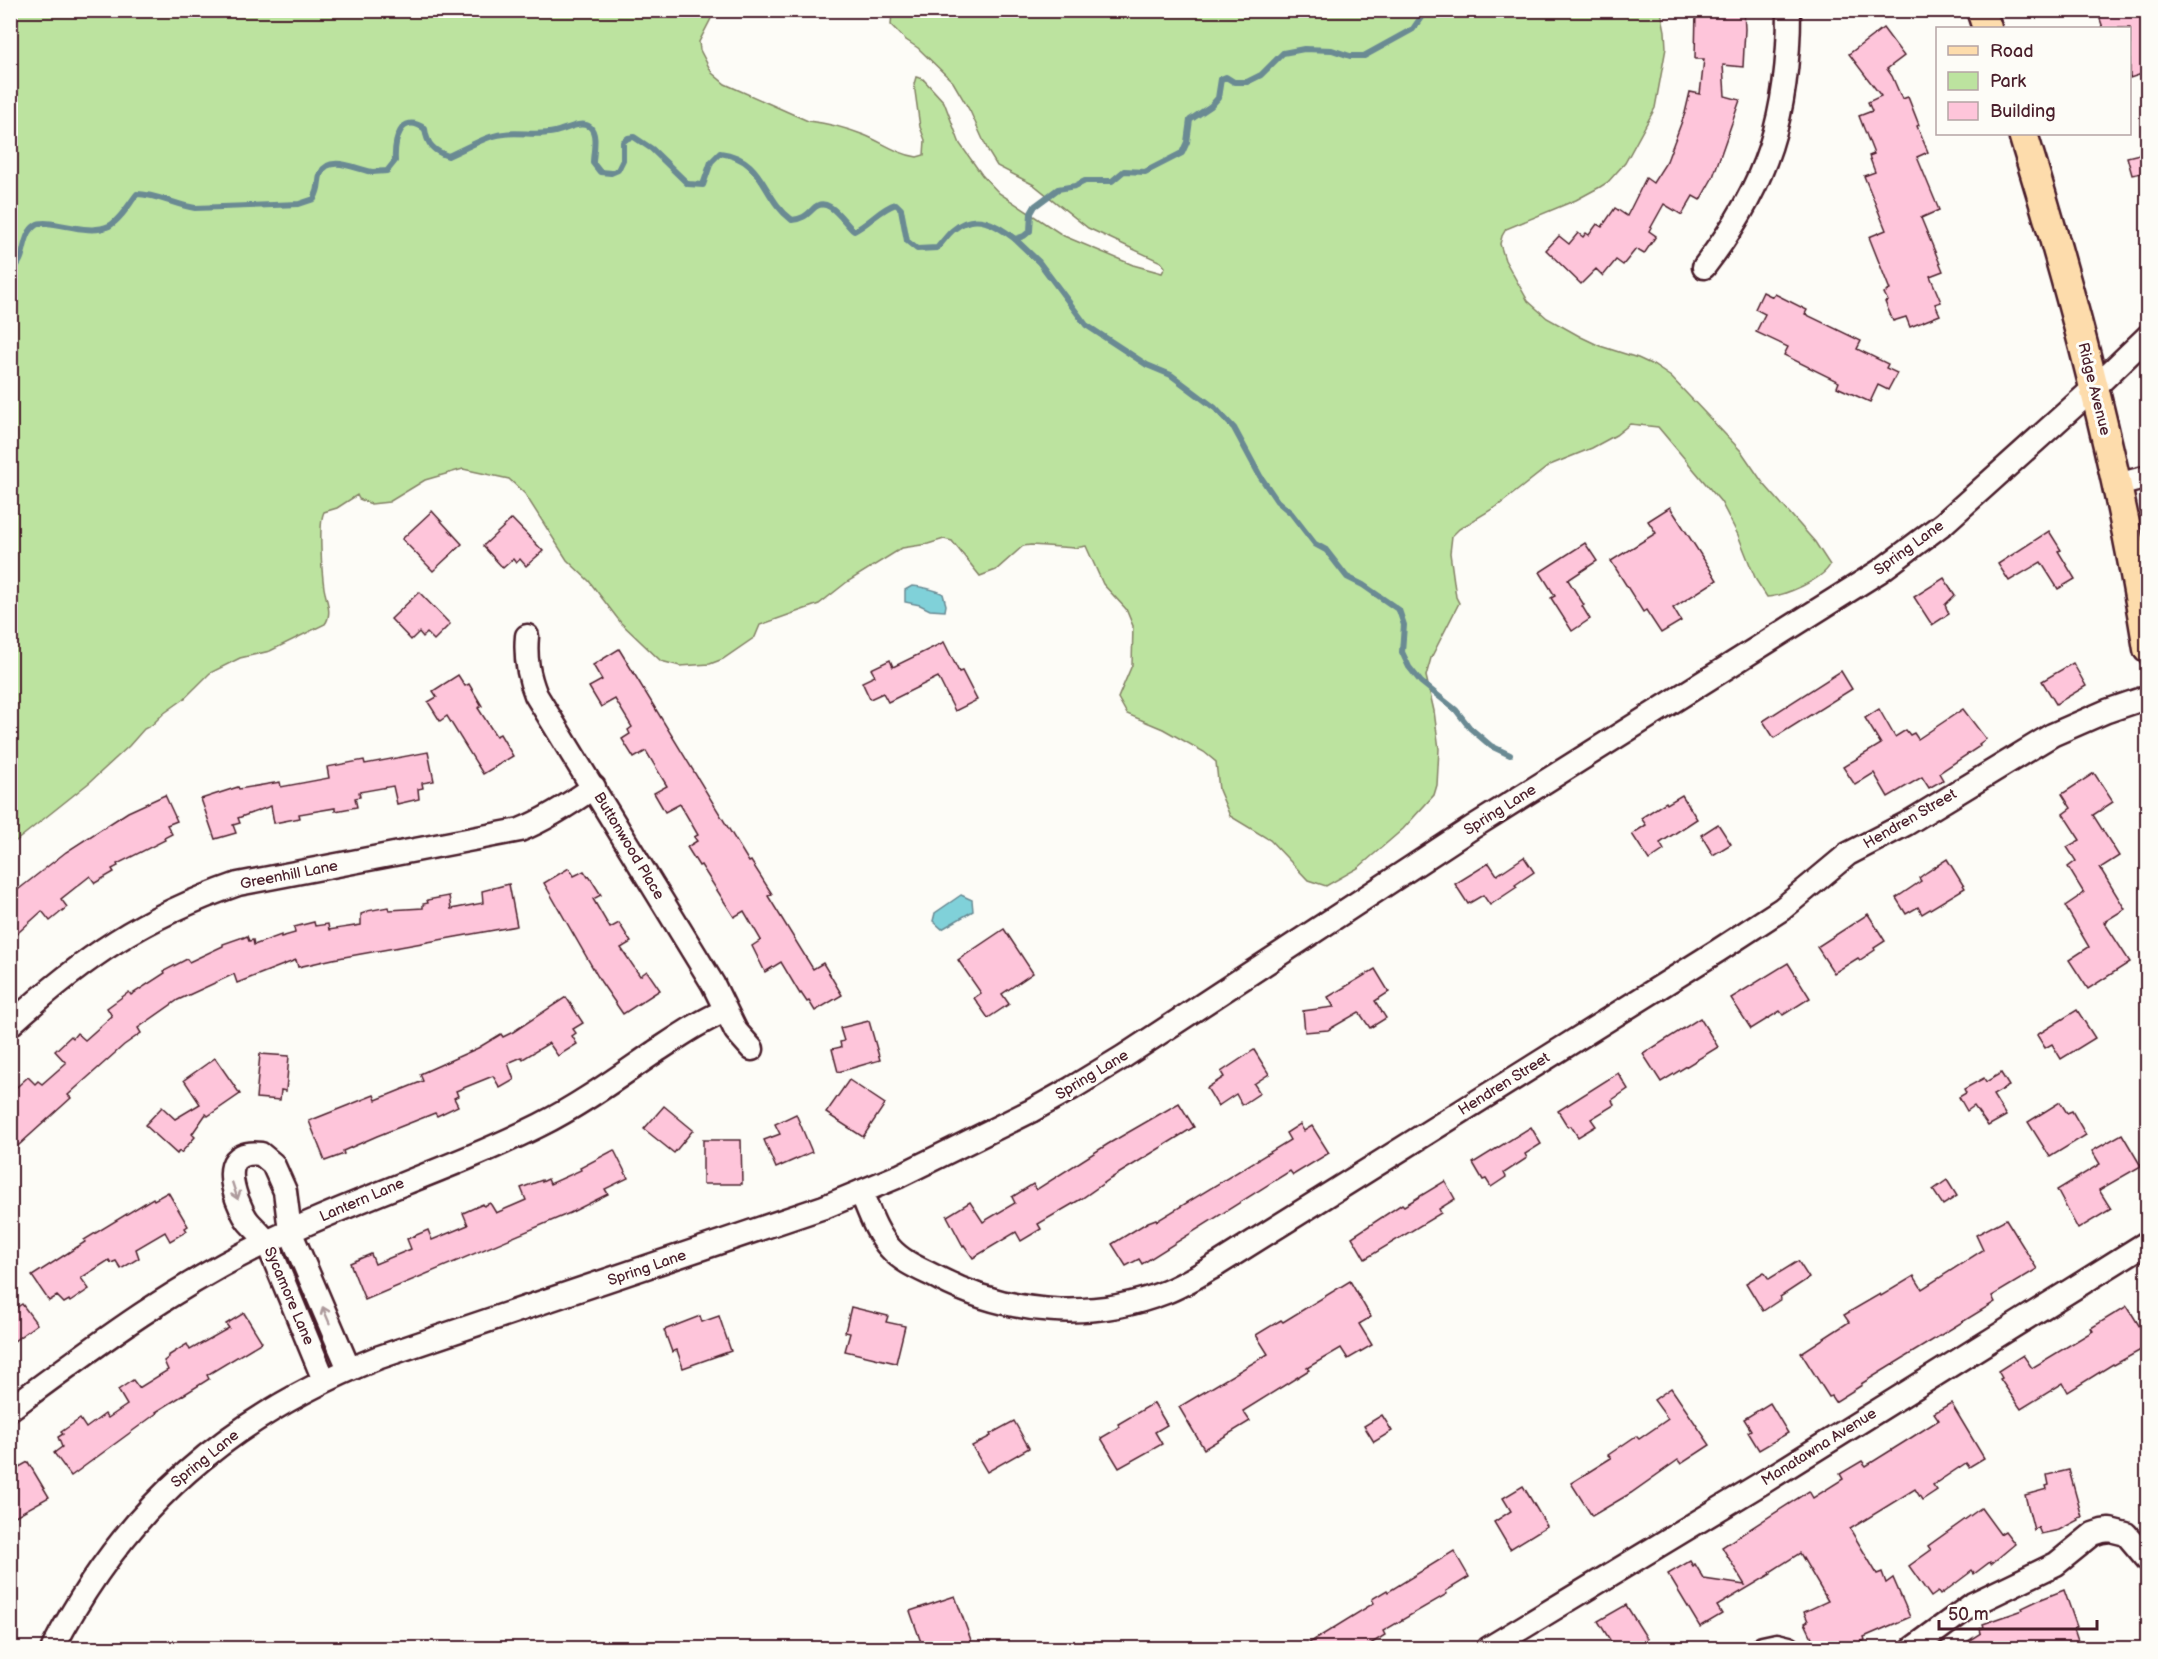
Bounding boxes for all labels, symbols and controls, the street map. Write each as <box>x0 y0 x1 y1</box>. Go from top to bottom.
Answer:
legend <box>1936 27 2131 135</box>
text: Road <box>1990 41 2034 62</box>
text: Park <box>1990 71 2026 92</box>
text: Building <box>1990 101 2056 122</box>
street label: Ridge Avenue <box>2073 341 2115 437</box>
street label: Spring Lane <box>1870 516 1948 580</box>
street label: Spring Lane <box>1460 780 1540 840</box>
street label: Hendren Street <box>1860 784 1960 853</box>
street label: Buttonwood Place <box>589 789 669 903</box>
street label: Greenhill Lane <box>239 856 340 894</box>
street label: Spring Lane <box>1052 1046 1132 1104</box>
street label: Hendren Street <box>1455 1048 1554 1120</box>
street label: Lantern Lane <box>317 1174 407 1226</box>
one-way arrow <box>230 1181 241 1200</box>
street label: Sycamore Lane <box>260 1244 318 1348</box>
street label: Spring Lane <box>605 1246 689 1290</box>
one-way arrow <box>320 1307 331 1325</box>
street label: Manatawna Avenue <box>1758 1404 1880 1490</box>
street label: Spring Lane <box>167 1426 243 1492</box>
scale bar <box>1939 1593 2096 1631</box>
text: 50 m <box>1948 1604 1989 1625</box>

